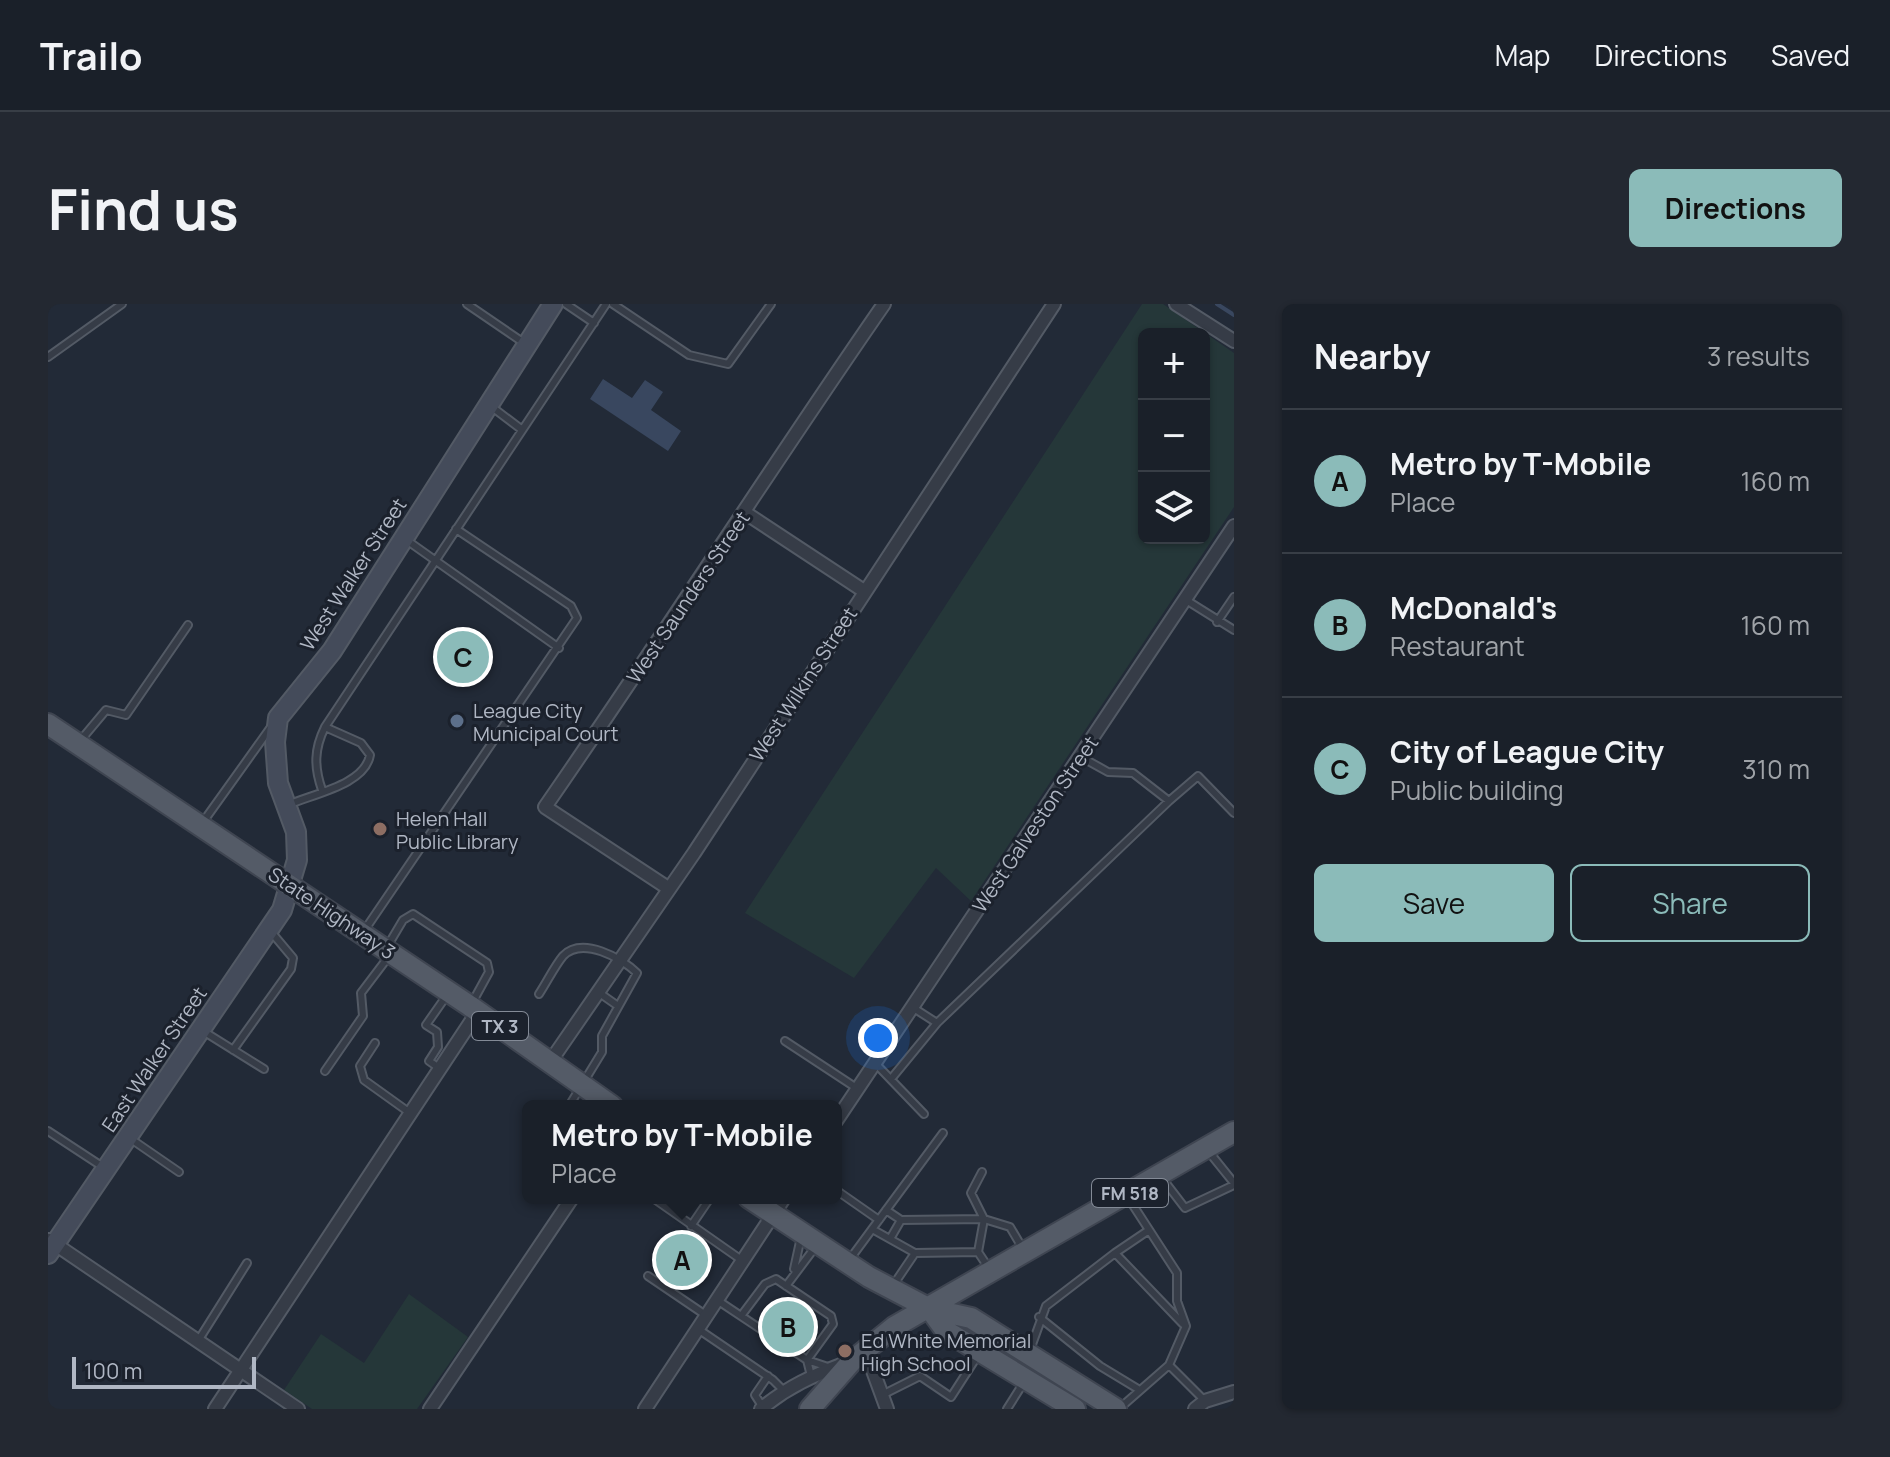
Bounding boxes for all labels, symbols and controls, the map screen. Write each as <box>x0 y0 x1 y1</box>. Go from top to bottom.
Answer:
text: Trailo <box>40 29 143 81</box>
text: Map <box>1495 36 1550 74</box>
text: Directions <box>1594 36 1727 74</box>
text: Saved <box>1771 36 1850 74</box>
button: Directions <box>1629 169 1842 247</box>
text: Find us <box>48 170 239 247</box>
map controls <box>1138 328 1210 544</box>
button: + <box>1138 328 1210 400</box>
text: Nearby <box>1314 333 1430 379</box>
text: 3 results <box>1707 338 1810 374</box>
button: − <box>1138 400 1210 472</box>
text: Metro by T-Mobile <box>1390 443 1651 484</box>
text: A <box>1331 463 1349 499</box>
text: 160 m <box>1741 463 1810 499</box>
button: layers <box>1138 472 1210 544</box>
text: Place <box>1390 484 1455 520</box>
street label: West Walker Street <box>294 493 412 655</box>
street label: West Saunders Street <box>620 506 756 688</box>
text: McDonald's <box>1390 587 1557 628</box>
street label: West Wilkins Street <box>743 602 863 766</box>
text: B <box>1332 607 1348 643</box>
text: 160 m <box>1741 607 1810 643</box>
pin: C <box>437 627 489 687</box>
text: Restaurant <box>1390 628 1525 664</box>
place label: League City Municipal Court <box>473 697 619 747</box>
marker: League City Municipal Court <box>448 712 466 730</box>
street label: West Galveston Street <box>966 730 1104 918</box>
text: City of League City <box>1390 731 1664 772</box>
text: C <box>1330 751 1350 787</box>
text: 310 m <box>1742 751 1810 787</box>
text: Public building <box>1390 772 1564 808</box>
place label: Helen Hall Public Library <box>396 805 519 855</box>
marker: Helen Hall Public Library <box>371 820 389 838</box>
street label: State Highway 3 <box>263 861 401 965</box>
button: Save <box>1314 864 1554 942</box>
button: Share <box>1570 864 1810 942</box>
street label: East Walker Street <box>95 981 213 1137</box>
road number: TX 3 <box>472 1012 528 1040</box>
your location <box>858 1018 898 1058</box>
popup <box>522 1100 842 1204</box>
text: Metro by T-Mobile <box>551 1114 813 1155</box>
text: Place <box>551 1155 617 1191</box>
road number: FM 518 <box>1092 1179 1168 1207</box>
pin: A <box>656 1230 708 1290</box>
pin: B <box>762 1297 814 1357</box>
place label: Ed White Memorial High School <box>861 1327 1031 1377</box>
marker: Ed White Memorial High School <box>836 1342 854 1360</box>
scale bar <box>72 1353 256 1389</box>
text: 100 m <box>84 1356 142 1386</box>

